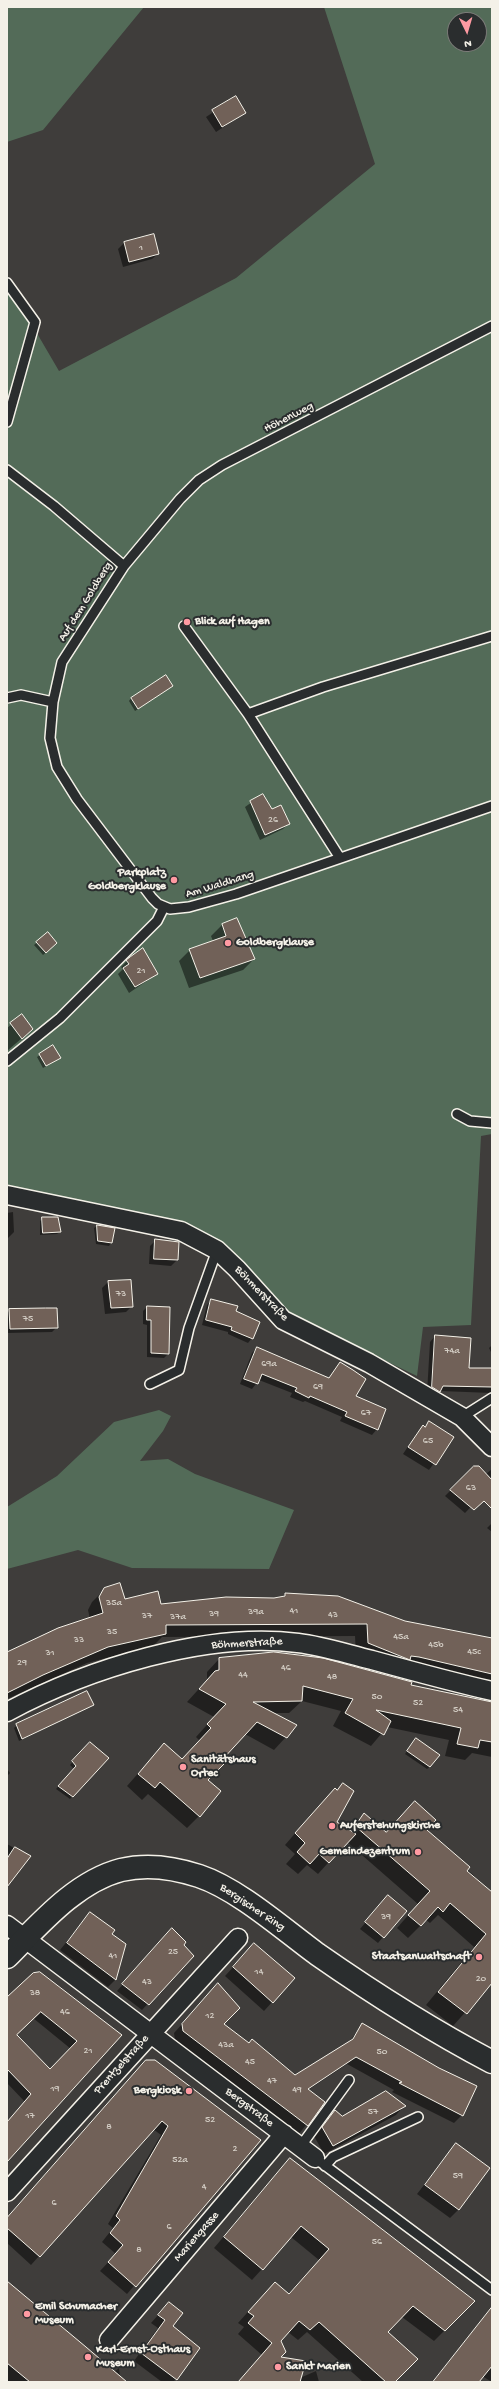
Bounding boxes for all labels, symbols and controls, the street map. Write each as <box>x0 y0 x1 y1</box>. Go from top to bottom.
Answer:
north arrow <box>447 12 487 52</box>
text: N <box>464 37 472 49</box>
house number: 1 <box>139 242 143 254</box>
street label: Höhenweg <box>262 399 316 437</box>
street label: Auf dem Goldberg <box>56 560 116 644</box>
place label: Blick auf Hagen <box>195 615 270 629</box>
marker: Blick auf Hagen <box>182 617 192 627</box>
house number: 26 <box>268 814 278 826</box>
place label: Parkplatz Goldbergklause <box>88 866 166 894</box>
street label: Am Waldhang <box>184 868 256 902</box>
marker: Parkplatz Goldbergklause <box>169 875 179 885</box>
place label: Goldbergklause <box>236 936 314 950</box>
marker: Goldbergklause <box>223 938 233 948</box>
house number: 21 <box>137 965 145 977</box>
street label: Böhmerstraße <box>231 1263 291 1325</box>
house number: 73 <box>116 1288 126 1300</box>
house number: 75 <box>23 1313 33 1325</box>
house number: 74a <box>444 1345 460 1357</box>
house number: 69a <box>261 1358 277 1370</box>
house number: 69 <box>313 1381 323 1393</box>
house number: 67 <box>361 1407 371 1419</box>
house number: 65 <box>423 1435 433 1447</box>
house number: 63 <box>466 1482 476 1494</box>
house number: 35a <box>106 1597 122 1609</box>
house number: 41 <box>290 1605 298 1617</box>
house number: 39a <box>248 1606 264 1618</box>
house number: 39 <box>209 1608 219 1620</box>
house number: 43 <box>328 1609 338 1621</box>
house number: 37 <box>142 1610 152 1622</box>
house number: 37a <box>170 1611 186 1623</box>
house number: 35 <box>107 1626 117 1638</box>
house number: 45a <box>393 1631 409 1643</box>
house number: 33 <box>74 1634 84 1646</box>
street label: Böhmerstraße <box>211 1635 283 1653</box>
house number: 45b <box>428 1639 444 1651</box>
house number: 45c <box>467 1646 481 1658</box>
house number: 31 <box>45 1647 55 1659</box>
house number: 29 <box>17 1657 27 1669</box>
house number: 46 <box>281 1662 291 1674</box>
house number: 44 <box>238 1669 248 1681</box>
house number: 48 <box>327 1671 337 1683</box>
house number: 50 <box>372 1691 382 1703</box>
house number: 52 <box>413 1697 423 1709</box>
house number: 54 <box>453 1704 463 1716</box>
place label: Sanitätshaus Ortec <box>191 1753 256 1781</box>
marker: Sanitätshaus Ortec <box>178 1762 188 1772</box>
place label: Auferstehungskirche <box>340 1819 440 1833</box>
marker: Auferstehungskirche <box>327 1821 337 1831</box>
place label: Gemeindezentrum <box>320 1845 410 1859</box>
marker: Gemeindezentrum <box>413 1847 423 1857</box>
street label: Bergischer Ring <box>217 1881 287 1935</box>
house number: 39 <box>381 1911 391 1923</box>
house number: 25 <box>168 1946 178 1958</box>
house number: 41 <box>109 1950 117 1962</box>
place label: Staatsanwaltschaft <box>372 1950 471 1964</box>
marker: Staatsanwaltschaft <box>474 1952 484 1962</box>
house number: 14 <box>255 1966 263 1978</box>
house number: 20 <box>476 1973 486 1985</box>
house number: 43 <box>142 1976 152 1988</box>
house number: 38 <box>30 1987 40 1999</box>
house number: 46 <box>60 2006 70 2018</box>
house number: 12 <box>206 2010 214 2022</box>
street label: Prentzelstraße <box>91 2032 153 2098</box>
house number: 43a <box>218 2039 234 2051</box>
house number: 21 <box>84 2045 92 2057</box>
house number: 50 <box>377 2046 387 2058</box>
house number: 45 <box>245 2056 255 2068</box>
house number: 47 <box>267 2075 277 2087</box>
house number: 19 <box>50 2083 60 2095</box>
place label: Bergkiosk <box>134 2084 181 2098</box>
house number: 49 <box>292 2084 302 2096</box>
street label: Bergstraße <box>222 2085 276 2131</box>
marker: Bergkiosk <box>184 2086 194 2096</box>
house number: 57 <box>368 2106 378 2118</box>
house number: 17 <box>25 2110 35 2122</box>
house number: 52 <box>205 2114 215 2126</box>
house number: 8 <box>106 2121 112 2133</box>
house number: 2 <box>233 2143 237 2155</box>
house number: 52a <box>172 2154 188 2166</box>
house number: 59 <box>453 2170 463 2182</box>
house number: 4 <box>202 2181 206 2193</box>
house number: 6 <box>51 2197 57 2209</box>
street label: Mariengasse <box>171 2209 223 2265</box>
house number: 6 <box>166 2221 172 2233</box>
house number: 56 <box>372 2236 382 2248</box>
house number: 8 <box>136 2244 142 2256</box>
place label: Emil Schumacher Museum <box>35 2300 117 2328</box>
marker: Emil Schumacher Museum <box>22 2309 32 2319</box>
place label: Karl-Ernst-Osthaus Museum <box>96 2343 190 2371</box>
marker: Karl-Ernst-Osthaus Museum <box>83 2352 93 2362</box>
place label: Sankt Marien <box>286 2360 351 2374</box>
marker: Sankt Marien <box>273 2362 283 2372</box>

